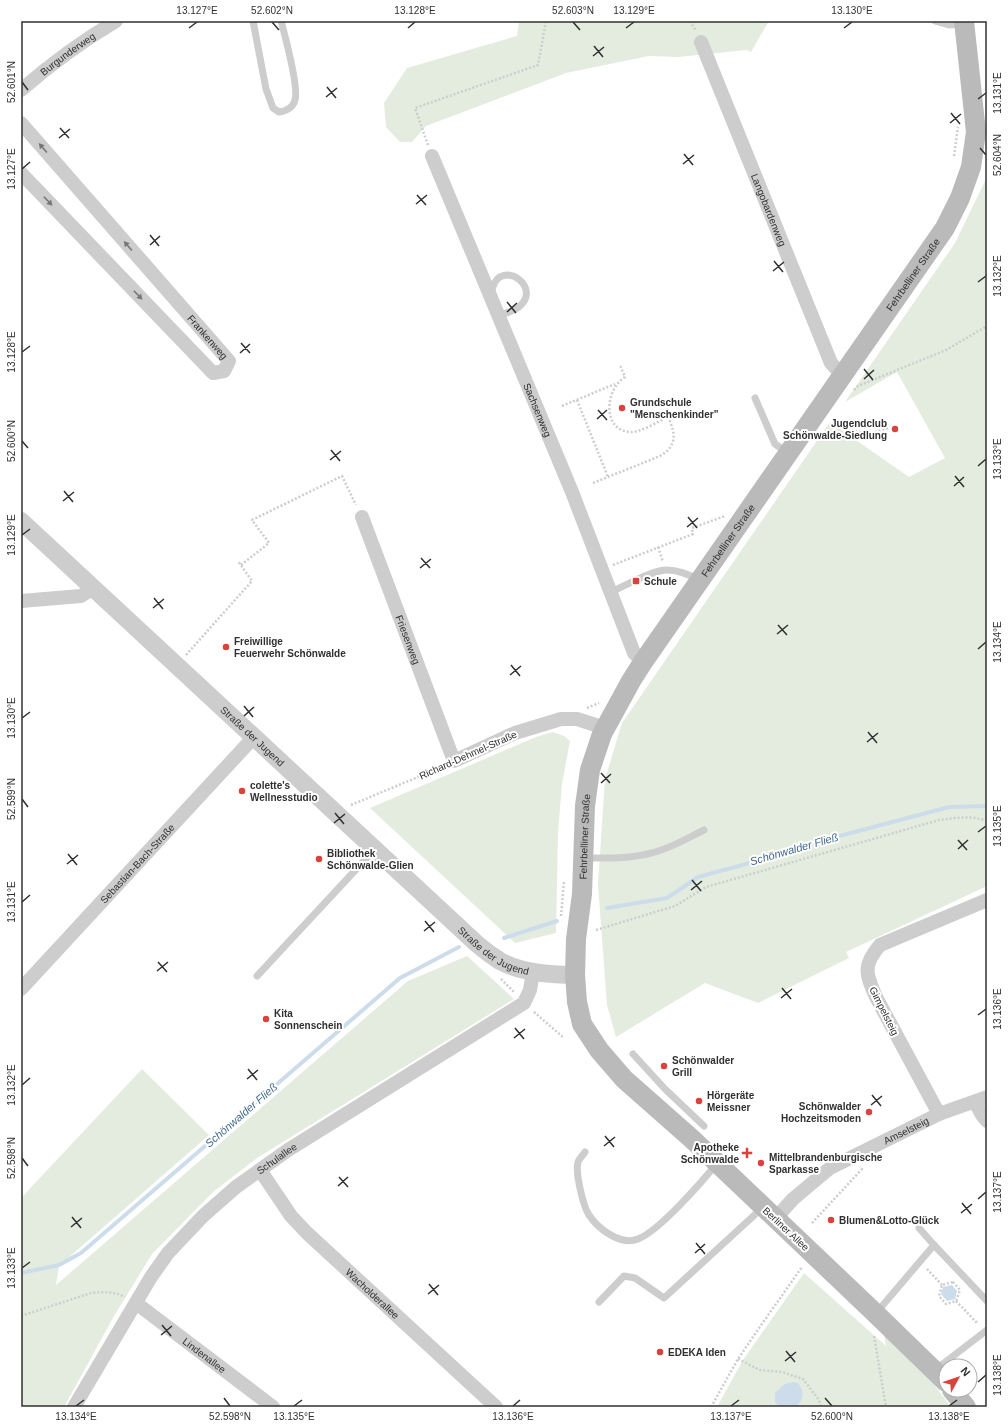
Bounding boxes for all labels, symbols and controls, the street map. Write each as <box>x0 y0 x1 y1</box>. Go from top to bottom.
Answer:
text: 13.127°E <box>176 5 218 16</box>
text: 52.602°N <box>251 5 293 16</box>
text: 13.128°E <box>394 5 436 16</box>
text: 52.603°N <box>552 5 594 16</box>
text: 13.129°E <box>613 5 655 16</box>
text: 13.130°E <box>831 5 873 16</box>
street label: Burgunderweg <box>38 30 97 77</box>
text: 52.601°N <box>6 61 17 103</box>
text: 13.131°E <box>992 72 1003 114</box>
text: 52.604°N <box>992 134 1003 176</box>
one-way arrow <box>38 143 47 153</box>
text: 13.127°E <box>6 148 17 190</box>
street label: Langobardenweg <box>749 172 789 248</box>
one-way arrow <box>43 196 53 206</box>
street label: Fehrbelliner Straße <box>884 236 942 313</box>
one-way arrow <box>124 240 133 251</box>
text: 13.132°E <box>992 255 1003 297</box>
one-way arrow <box>133 290 143 300</box>
street label: Frankenweg <box>186 312 230 361</box>
text: 13.128°E <box>6 331 17 373</box>
street label: Sachsenweg <box>522 381 554 438</box>
place label: Grundschule "Menschenkinder" <box>630 397 719 420</box>
marker: Grundschule "Menschenkinder" <box>617 403 627 413</box>
place label: Jugendclub Schönwalde-Siedlung <box>783 418 887 441</box>
text: 52.600°N <box>6 420 17 462</box>
marker: Jugendclub Schönwalde-Siedlung <box>890 424 900 434</box>
text: 13.133°E <box>992 438 1003 480</box>
street label: Fehrbelliner Straße <box>699 502 757 579</box>
text: 13.129°E <box>6 514 17 556</box>
marker: Schule <box>631 576 641 586</box>
place label: Schule <box>644 576 677 587</box>
street label: Friesenweg <box>394 613 422 666</box>
text: 13.134°E <box>992 621 1003 663</box>
place label: Freiwillige Feuerwehr Schönwalde <box>234 636 346 659</box>
marker: Freiwillige Feuerwehr Schönwalde <box>221 642 231 652</box>
text: 13.130°E <box>6 697 17 739</box>
street label: Straße der Jugend <box>219 704 287 768</box>
street label: Richard-Dehmel-Straße <box>418 728 519 781</box>
text: 52.599°N <box>6 778 17 820</box>
place label: colette's Wellnesstudio <box>250 780 318 803</box>
marker: colette's Wellnesstudio <box>237 786 247 796</box>
street label: Fehrbelliner Straße <box>577 793 592 880</box>
text: 13.135°E <box>992 805 1003 847</box>
street label: Sebastian-Bach-Straße <box>98 821 177 905</box>
water label: Schönwalder Fließ <box>749 831 840 867</box>
place label: Bibliothek Schönwalde-Glien <box>327 848 414 871</box>
marker: Bibliothek Schönwalde-Glien <box>314 854 324 864</box>
text: 13.131°E <box>6 881 17 923</box>
street label: Straße der Jugend <box>456 924 530 977</box>
street label: Gimpelsteig <box>867 985 901 1037</box>
text: 13.136°E <box>992 988 1003 1030</box>
place label: Kita Sonnenschein <box>274 1008 342 1031</box>
marker: Kita Sonnenschein <box>261 1014 271 1024</box>
place label: Schönwalder Grill <box>672 1055 734 1078</box>
marker: Schönwalder Grill <box>659 1061 669 1071</box>
text: 13.132°E <box>6 1064 17 1106</box>
water label: Schönwalder Fließ <box>203 1080 280 1149</box>
place label: Hörgeräte Meissner <box>707 1090 755 1113</box>
marker: Hörgeräte Meissner <box>694 1096 704 1106</box>
place label: Schönwalder Hochzeitsmoden <box>781 1101 861 1124</box>
marker: Schönwalder Hochzeitsmoden <box>864 1107 874 1117</box>
street label: Amselsteig <box>882 1115 930 1146</box>
text: 52.598°N <box>6 1137 17 1179</box>
street label: Schulallee <box>254 1140 299 1176</box>
place label: Apotheke Schönwalde <box>681 1142 739 1165</box>
marker: Apotheke Schönwalde <box>742 1148 752 1158</box>
place label: Mittelbrandenburgische Sparkasse <box>769 1152 883 1175</box>
marker: Mittelbrandenburgische Sparkasse <box>756 1158 766 1168</box>
text: 13.137°E <box>992 1171 1003 1213</box>
street label: Berliner Allee <box>761 1205 812 1253</box>
marker: Blumen&Lotto-Glück <box>826 1215 836 1225</box>
place label: Blumen&Lotto-Glück <box>839 1215 939 1226</box>
text: 13.133°E <box>6 1247 17 1289</box>
street label: Wacholderallee <box>344 1266 402 1321</box>
street label: Lindenallee <box>181 1335 229 1375</box>
marker: EDEKA Iden <box>655 1347 665 1357</box>
place label: EDEKA Iden <box>668 1347 726 1358</box>
text: 13.138°E <box>992 1354 1003 1396</box>
north arrow <box>938 1358 978 1398</box>
text: N <box>959 1365 973 1379</box>
text: 13.134°E <box>55 1411 97 1422</box>
text: 52.598°N <box>209 1411 251 1422</box>
text: 13.135°E <box>273 1411 315 1422</box>
text: 13.136°E <box>492 1411 534 1422</box>
text: 13.137°E <box>710 1411 752 1422</box>
text: 52.600°N <box>811 1411 853 1422</box>
text: 13.138°E <box>928 1411 970 1422</box>

